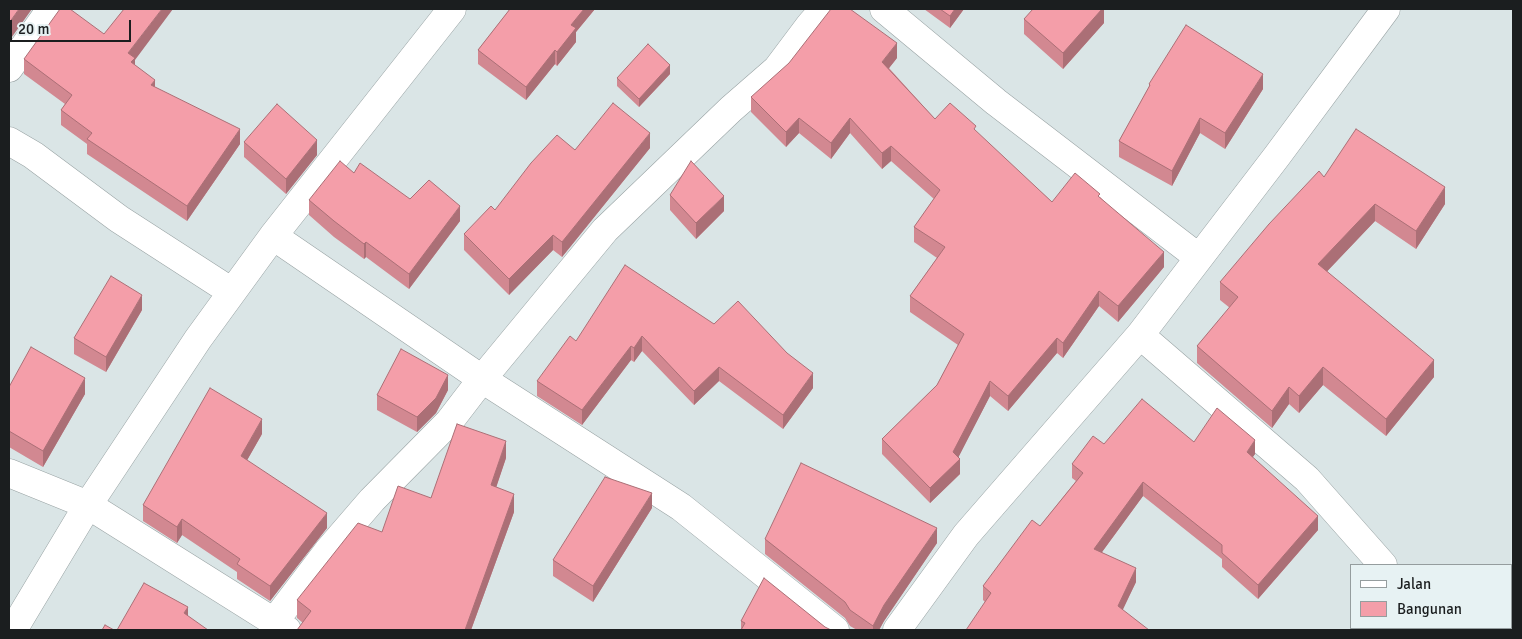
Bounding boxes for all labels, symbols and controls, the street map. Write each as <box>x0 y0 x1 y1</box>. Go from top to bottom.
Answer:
scale bar <box>12 10 134 42</box>
text: 20 m <box>18 20 49 38</box>
legend <box>1350 564 1512 629</box>
text: Jalan <box>1397 575 1431 593</box>
text: Bangunan <box>1397 600 1462 618</box>

